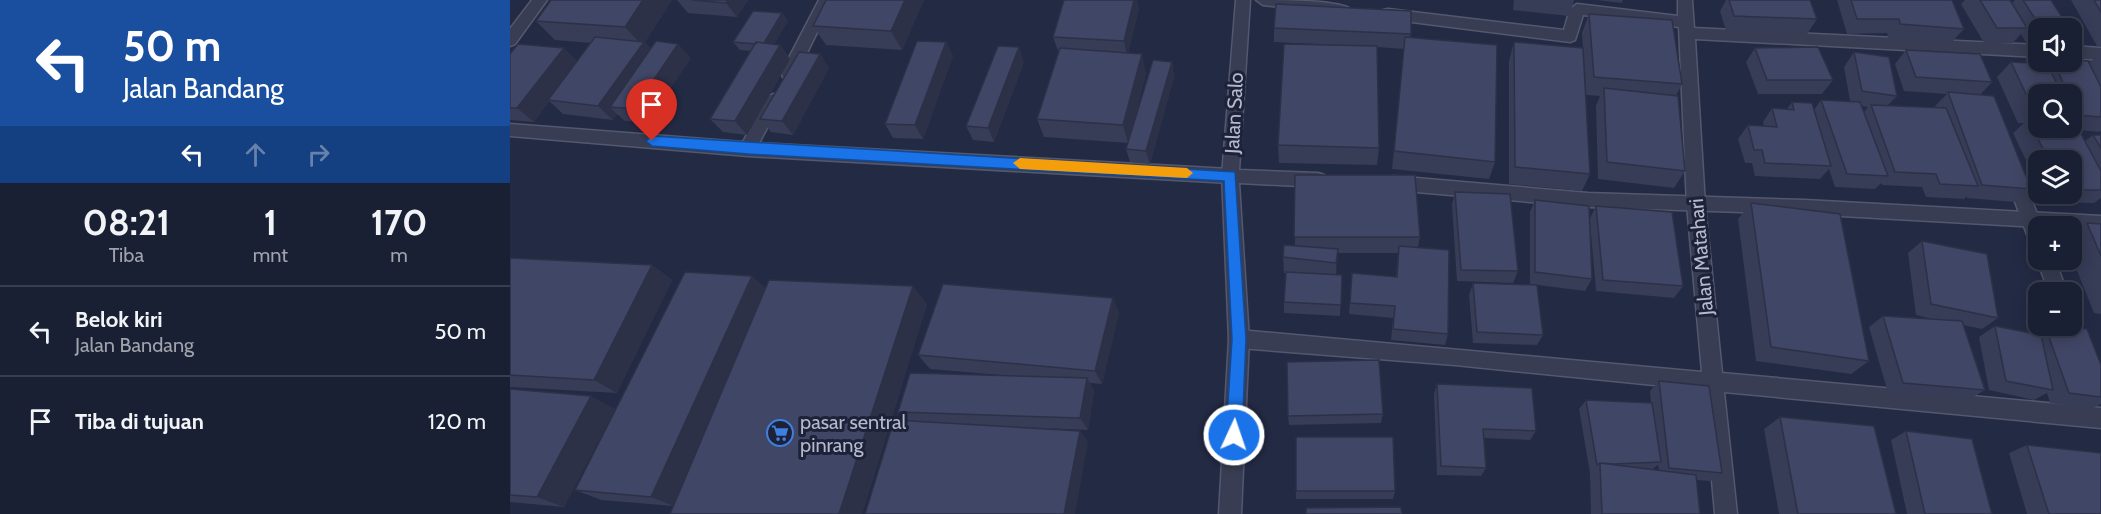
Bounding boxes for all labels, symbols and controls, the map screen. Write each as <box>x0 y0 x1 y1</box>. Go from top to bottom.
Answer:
map controls <box>2028 18 2082 336</box>
button: sound <box>2028 18 2082 72</box>
text: 50 m <box>123 20 221 72</box>
icon: left <box>24 24 102 102</box>
text: Jalan Bandang <box>123 72 284 105</box>
street label: Jalan Salo <box>1220 72 1248 155</box>
pin <box>626 79 677 141</box>
button: search <box>2028 84 2082 138</box>
icon: arrive <box>635 88 668 121</box>
icon: left <box>176 138 209 171</box>
icon: ahead <box>239 138 272 171</box>
icon: right <box>302 138 335 171</box>
button: layers <box>2028 150 2082 204</box>
street label: Jalan Matahari <box>1684 197 1718 318</box>
text: 08:21 <box>83 200 170 244</box>
text: 1 <box>264 200 277 244</box>
text: 170 <box>371 200 427 244</box>
button: + <box>2028 216 2082 270</box>
text: Tiba <box>109 243 144 267</box>
text: mnt <box>253 243 288 267</box>
text: m <box>390 243 408 267</box>
button: − <box>2028 282 2082 336</box>
text: Belok kiri <box>75 306 162 333</box>
icon: left <box>24 315 57 348</box>
text: 50 m <box>434 318 486 345</box>
text: Jalan Bandang <box>75 333 194 357</box>
position arrow <box>1202 403 1266 467</box>
icon: arrive <box>24 405 57 438</box>
text: Tiba di tujuan <box>75 408 204 435</box>
text: 120 m <box>428 408 486 435</box>
place label: pasar sentral pinrang <box>800 410 906 457</box>
supermarket icon: pasar sentral pinrang <box>765 418 795 448</box>

